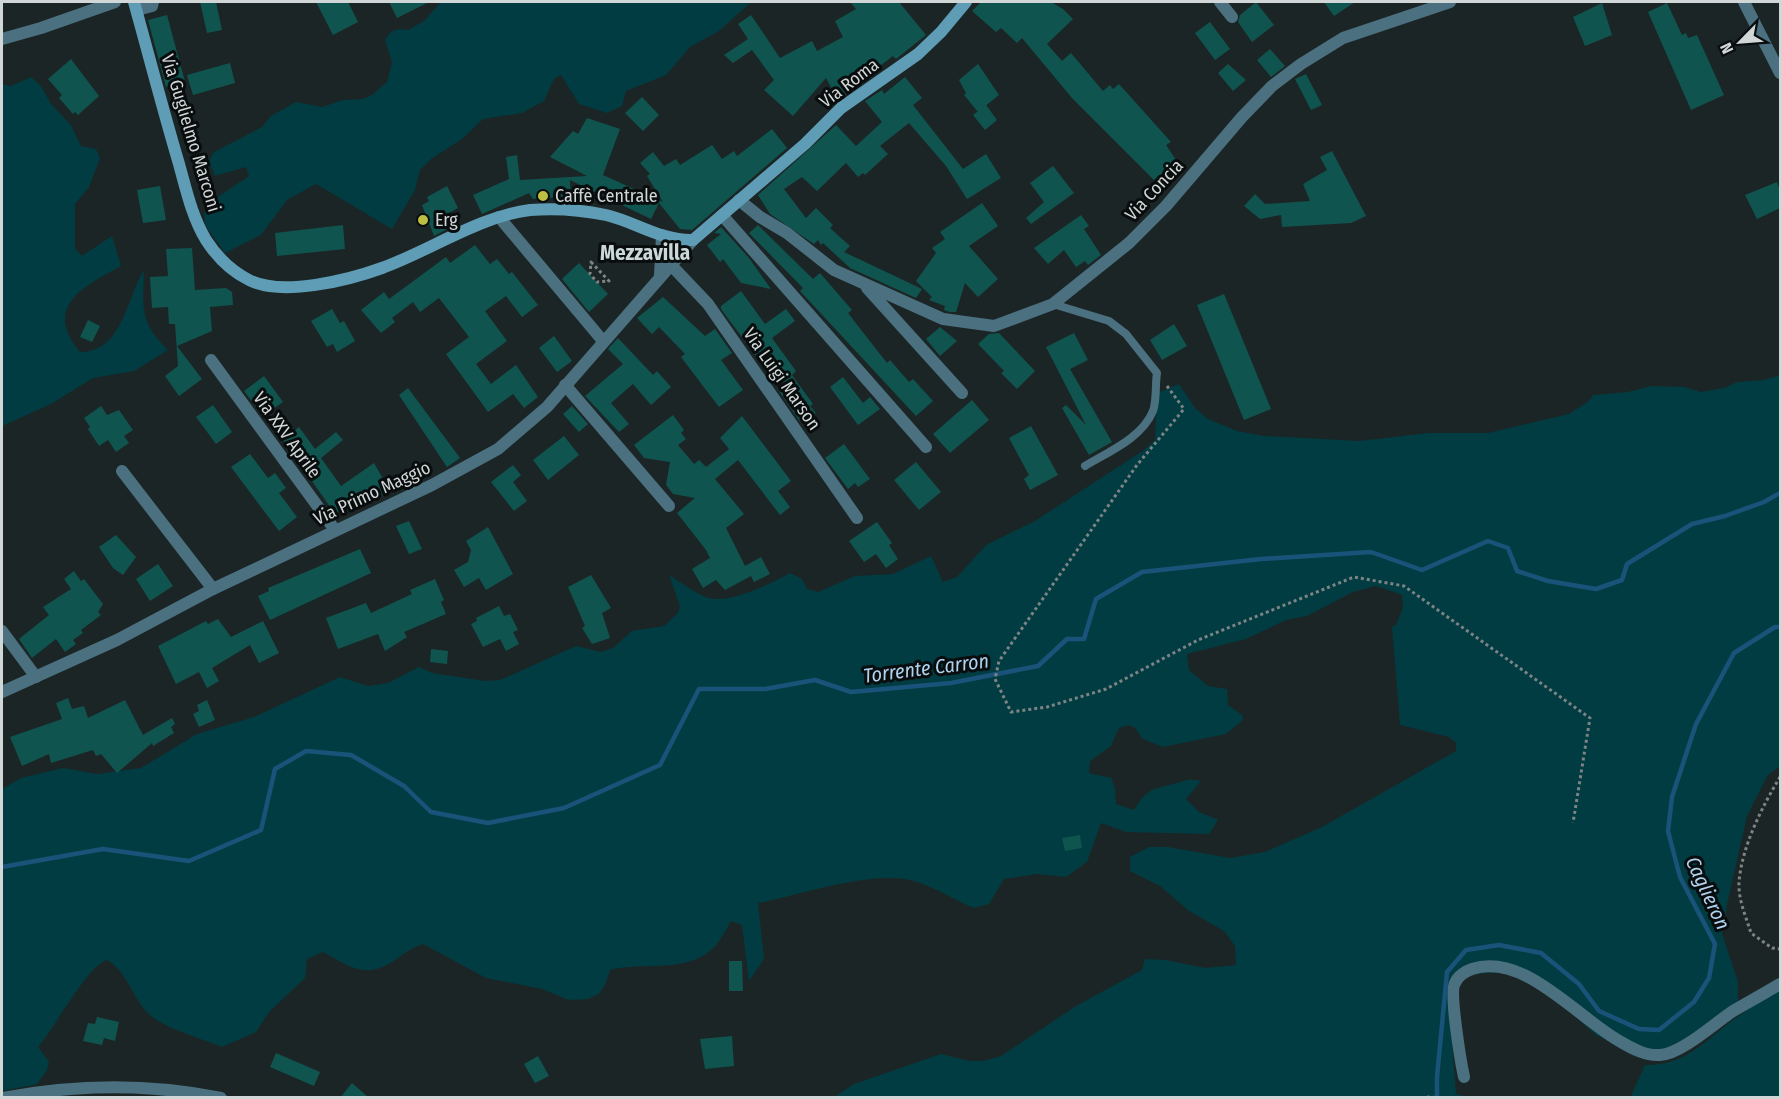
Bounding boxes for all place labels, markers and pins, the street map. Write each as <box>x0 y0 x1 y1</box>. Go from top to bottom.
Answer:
place label: Caffè Centrale <box>555 185 658 207</box>
marker: Caffè Centrale <box>536 189 550 203</box>
place label: Erg <box>435 209 458 231</box>
marker: Erg <box>416 213 430 227</box>

